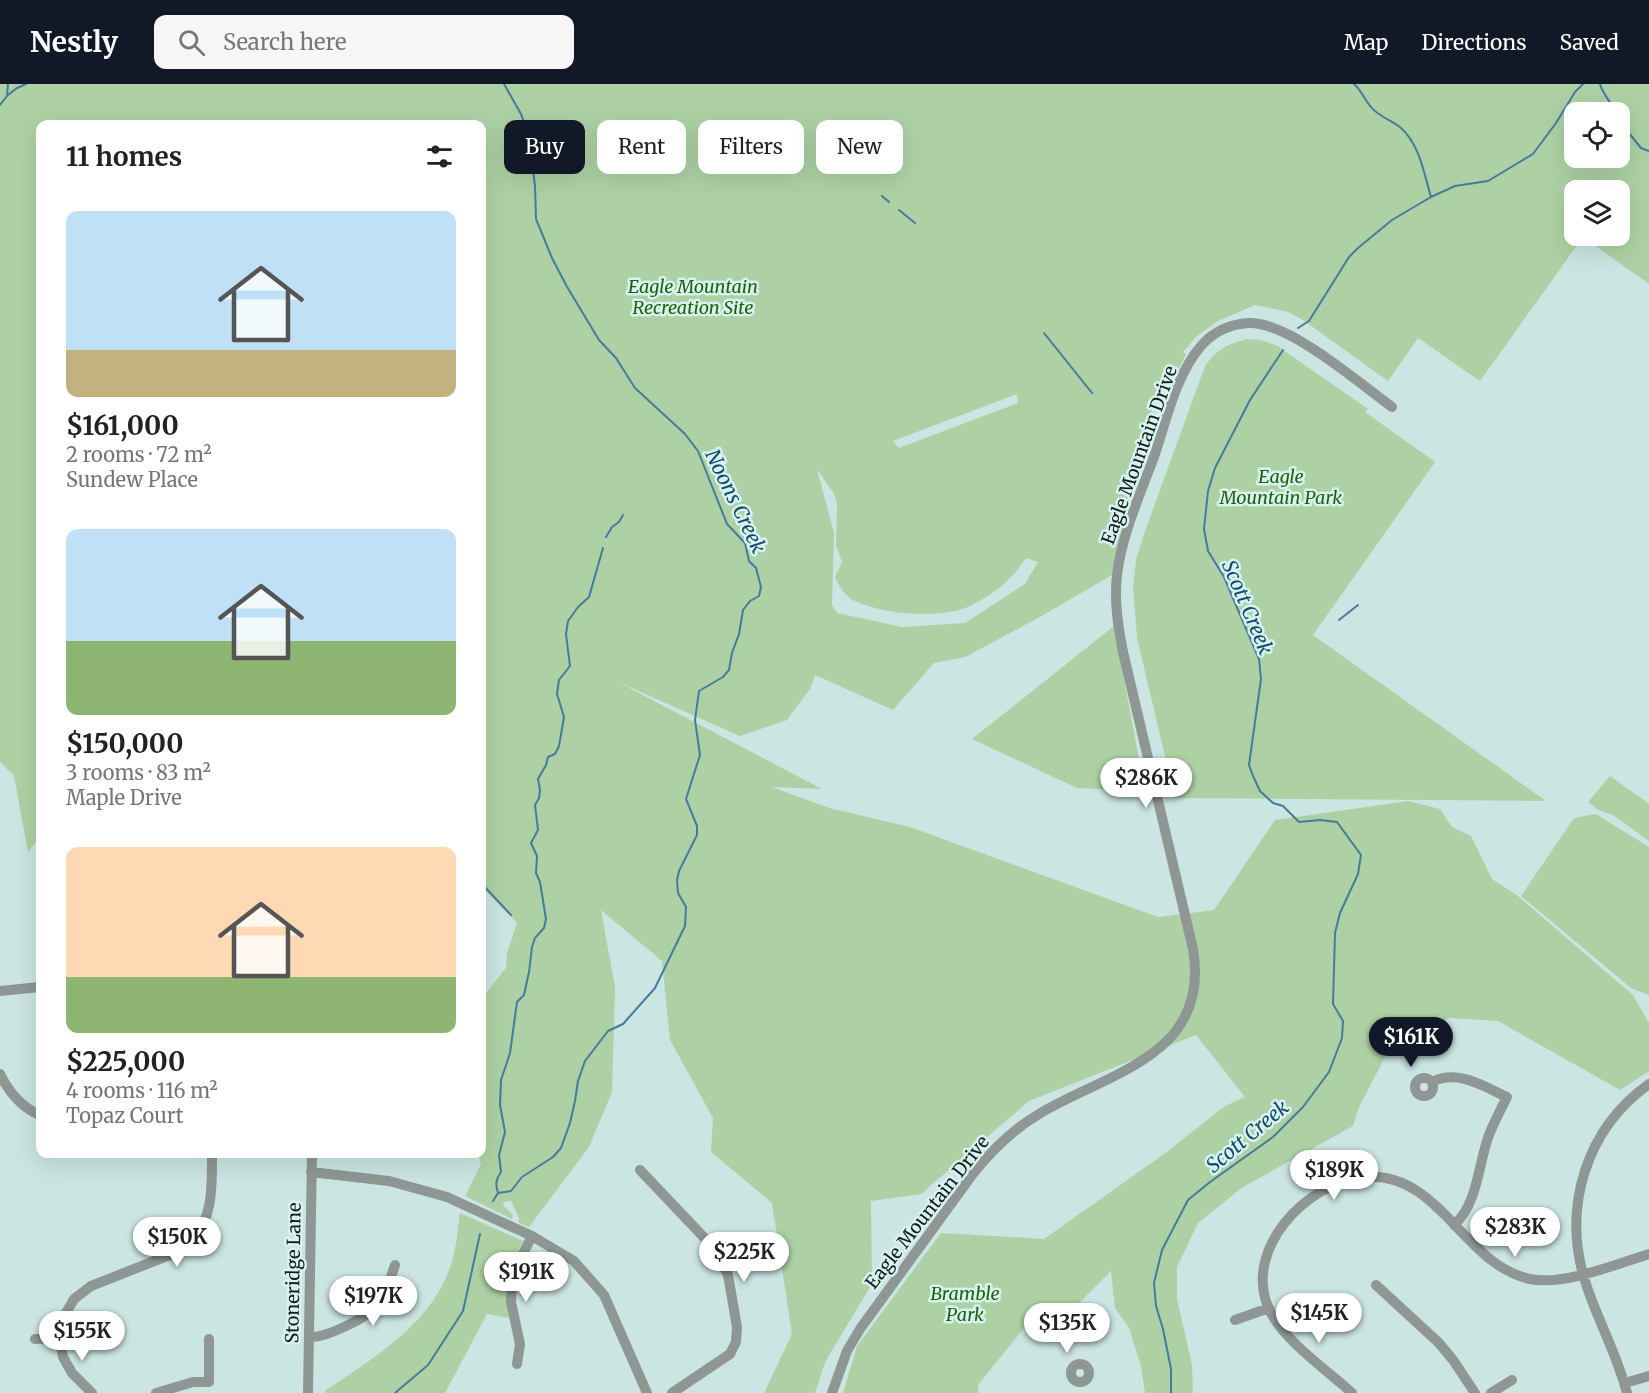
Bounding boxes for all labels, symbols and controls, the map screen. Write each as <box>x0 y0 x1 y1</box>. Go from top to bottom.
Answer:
search box <box>154 15 574 69</box>
text: Nestly <box>30 24 118 60</box>
icon: search <box>175 26 208 59</box>
text: Search here <box>223 28 346 56</box>
text: Map <box>1344 29 1388 56</box>
text: Directions <box>1421 29 1526 56</box>
text: Saved <box>1559 29 1619 56</box>
map controls <box>1564 102 1630 246</box>
button: locate <box>1564 102 1630 168</box>
chip: Buy <box>504 120 585 174</box>
chip: Rent <box>597 120 686 174</box>
chip: Filters <box>698 120 804 174</box>
chip: New <box>816 120 903 174</box>
text: 11 homes <box>66 140 182 173</box>
icon: filters <box>423 140 456 173</box>
button: layers <box>1564 180 1630 246</box>
icon: home <box>207 250 315 358</box>
park label: Eagle Mountain Recreation Site <box>628 275 758 319</box>
street label: Eagle Mountain Drive <box>1096 363 1182 547</box>
text: $161,000 <box>66 409 179 442</box>
text: 2 rooms · 72 m² <box>66 442 212 467</box>
water label: Noons Creek <box>700 445 772 557</box>
park label: Eagle Mountain Park <box>1219 465 1342 509</box>
text: Sundew Place <box>66 467 198 492</box>
water label: Scott Creek <box>1217 556 1279 658</box>
icon: home <box>207 568 315 676</box>
text: $150,000 <box>66 727 183 760</box>
pin: $286K <box>1104 758 1188 809</box>
text: 3 rooms · 83 m² <box>66 760 211 785</box>
text: $286K <box>1114 765 1178 790</box>
text: Maple Drive <box>66 785 182 810</box>
icon: home <box>207 886 315 994</box>
pin: $161K <box>1369 1017 1453 1068</box>
text: $161K <box>1383 1024 1439 1049</box>
text: $225,000 <box>66 1045 185 1078</box>
text: 4 rooms · 116 m² <box>66 1078 218 1103</box>
water label: Scott Creek <box>1201 1094 1293 1178</box>
text: Topaz Court <box>66 1103 184 1128</box>
street label: Eagle Mountain Drive <box>860 1131 994 1293</box>
pin: $189K <box>1292 1150 1376 1201</box>
text: $189K <box>1304 1157 1364 1182</box>
street label: Stoneridge Lane <box>280 1202 306 1344</box>
pin: $283K <box>1473 1207 1557 1258</box>
text: $283K <box>1484 1214 1546 1239</box>
pin: $150K <box>135 1217 219 1268</box>
text: $150K <box>147 1224 207 1249</box>
pin: $225K <box>702 1232 786 1283</box>
text: $225K <box>713 1239 775 1264</box>
pin: $191K <box>484 1252 568 1303</box>
text: $191K <box>498 1259 554 1284</box>
pin: $197K <box>331 1276 415 1327</box>
park label: Bramble Park <box>930 1282 1000 1326</box>
text: $197K <box>343 1283 403 1308</box>
pin: $145K <box>1277 1293 1361 1344</box>
text: $145K <box>1290 1300 1348 1325</box>
pin: $135K <box>1025 1303 1109 1354</box>
text: $135K <box>1038 1310 1096 1335</box>
pin: $155K <box>40 1311 124 1362</box>
text: $155K <box>53 1318 111 1343</box>

